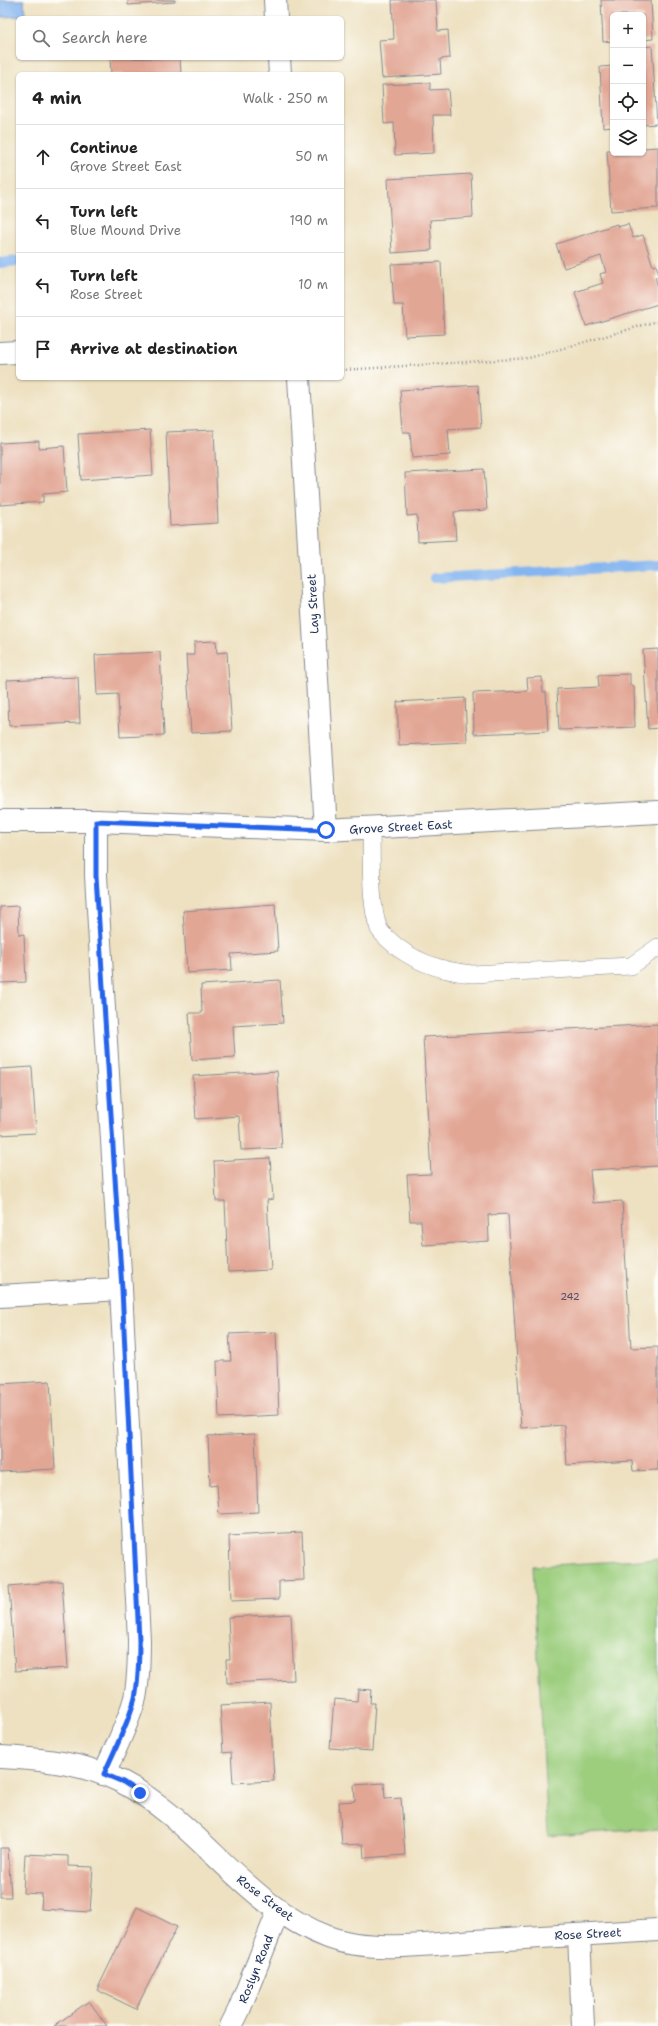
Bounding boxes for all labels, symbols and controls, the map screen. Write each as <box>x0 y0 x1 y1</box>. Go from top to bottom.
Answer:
map controls <box>610 12 646 156</box>
button: + <box>610 12 646 48</box>
search box <box>16 16 344 60</box>
icon: search <box>30 27 52 49</box>
text: Search here <box>62 28 148 48</box>
button: − <box>610 48 646 84</box>
button: locate <box>610 84 646 120</box>
text: 4 min <box>32 87 82 109</box>
text: Walk · 250 m <box>243 90 328 107</box>
button: layers <box>610 120 646 156</box>
text: Continue <box>70 138 138 158</box>
icon: ahead <box>32 146 54 168</box>
text: 50 m <box>295 148 328 165</box>
text: Grove Street East <box>70 158 182 175</box>
text: Turn left <box>70 202 138 222</box>
icon: left <box>32 210 54 232</box>
text: 190 m <box>289 212 328 229</box>
text: Blue Mound Drive <box>70 222 181 239</box>
text: Turn left <box>70 266 138 286</box>
icon: left <box>32 274 54 296</box>
text: 10 m <box>298 276 328 293</box>
text: Rose Street <box>70 286 143 303</box>
icon: arrive <box>32 338 54 360</box>
text: Arrive at destination <box>70 339 238 359</box>
street label: Lay Street <box>303 574 323 634</box>
street label: Grove Street East <box>349 816 453 838</box>
route start <box>317 821 335 839</box>
house number: 242 <box>560 1290 580 1303</box>
route end <box>131 1784 149 1802</box>
street label: Rose Street <box>233 1871 297 1925</box>
street label: Rose Street <box>554 1924 622 1944</box>
street label: Roslyn Road <box>235 1932 277 2006</box>

